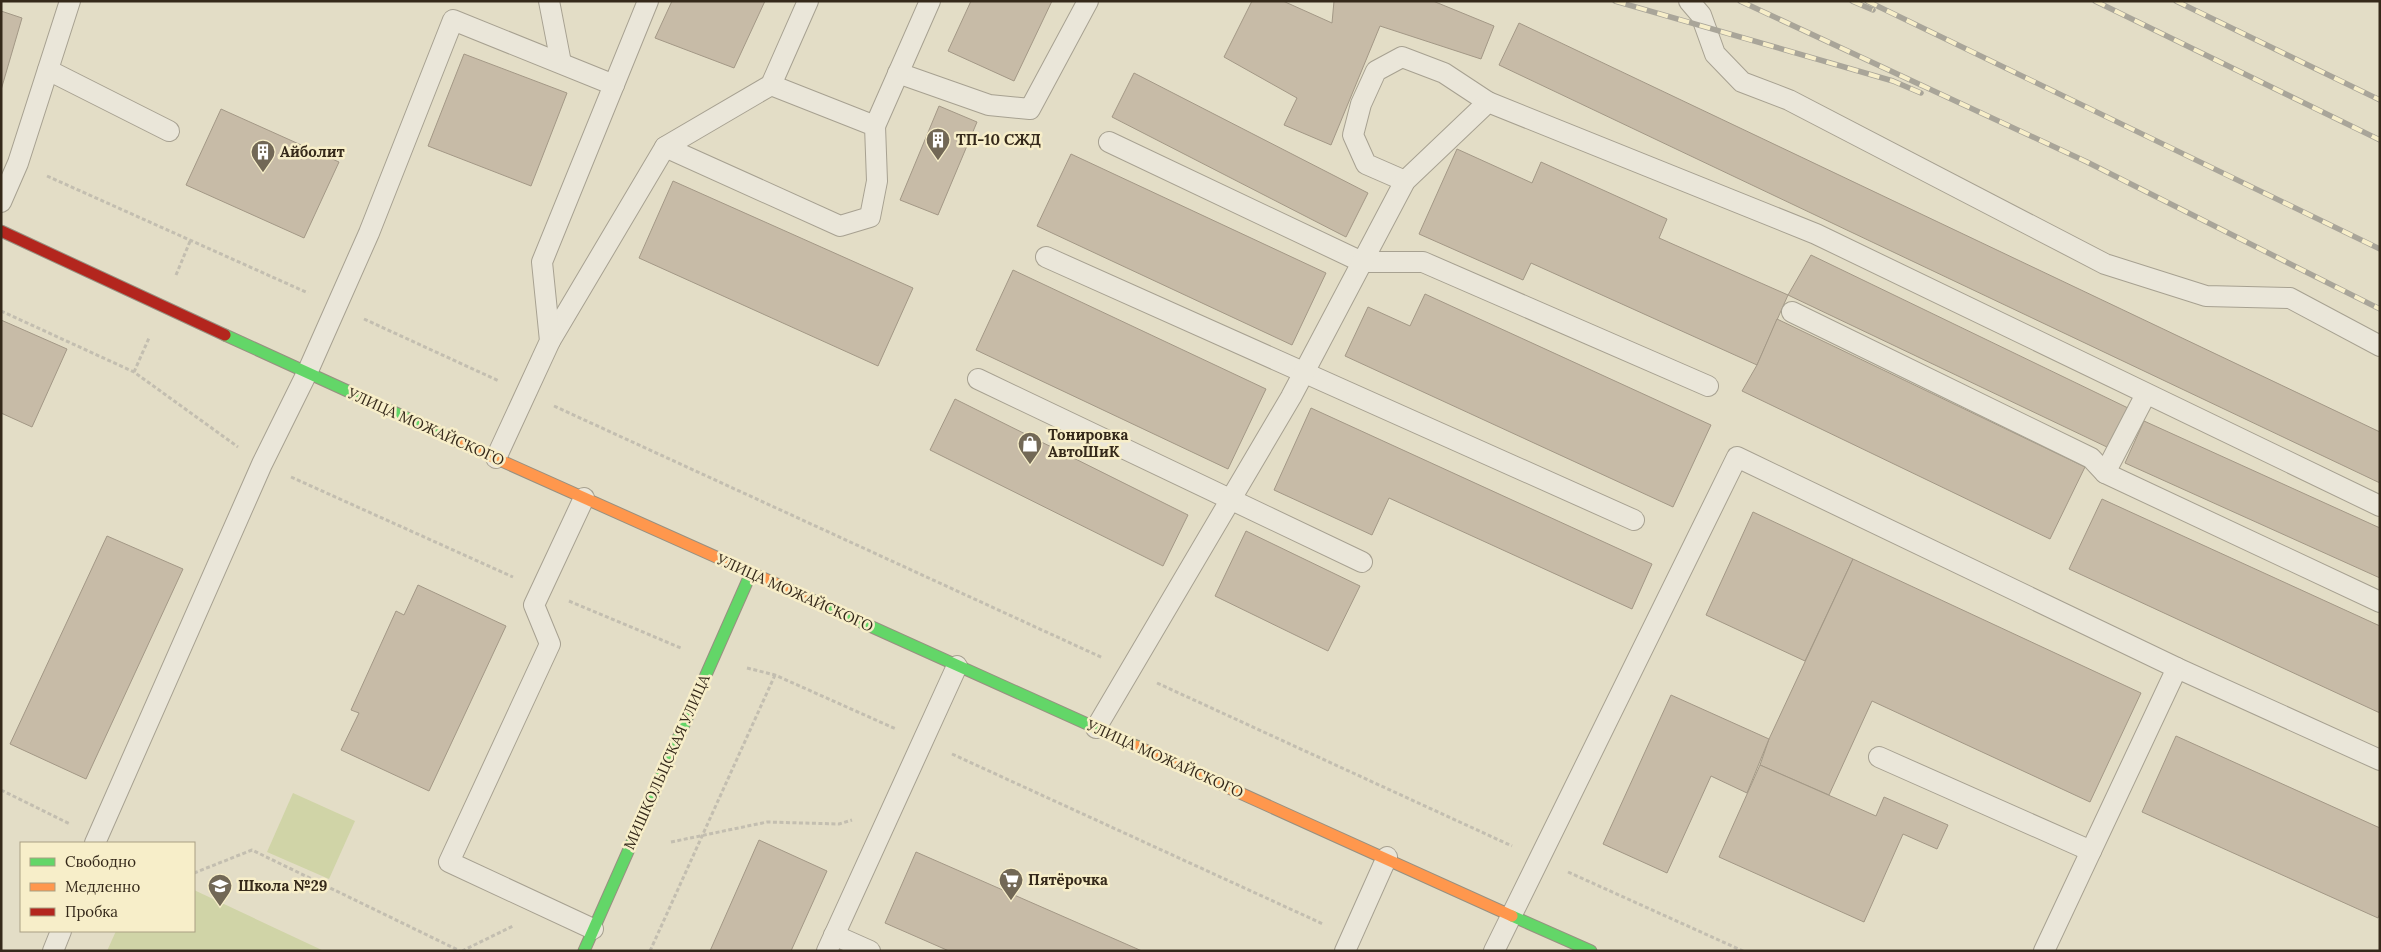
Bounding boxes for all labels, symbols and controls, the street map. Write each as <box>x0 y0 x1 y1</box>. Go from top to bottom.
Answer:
building icon: ТП-10 СЖД <box>925 127 951 161</box>
place label: ТП-10 СЖД <box>956 130 1041 149</box>
building icon: Айболит <box>250 139 276 173</box>
place label: Айболит <box>280 142 345 161</box>
street label: УЛИЦА МОЖАЙСКОГО <box>344 383 508 470</box>
place label: Тонировка АвтоШиК <box>1048 425 1128 461</box>
shop icon: Тонировка АвтоШиК <box>1017 431 1043 465</box>
street label: УЛИЦА МОЖАЙСКОГО <box>713 549 877 636</box>
street label: МИШКОЛЬЦСКАЯ УЛИЦА <box>619 671 714 852</box>
street label: УЛИЦА МОЖАЙСКОГО <box>1083 715 1247 802</box>
legend <box>20 842 195 932</box>
text: Свободно <box>65 852 136 871</box>
supermarket icon: Пятёрочка <box>998 867 1024 901</box>
place label: Пятёрочка <box>1028 870 1108 889</box>
school or university icon: Школа №29 <box>207 873 233 907</box>
place label: Школа №29 <box>238 876 328 895</box>
text: Медленно <box>65 877 140 896</box>
text: Пробка <box>65 902 118 921</box>

